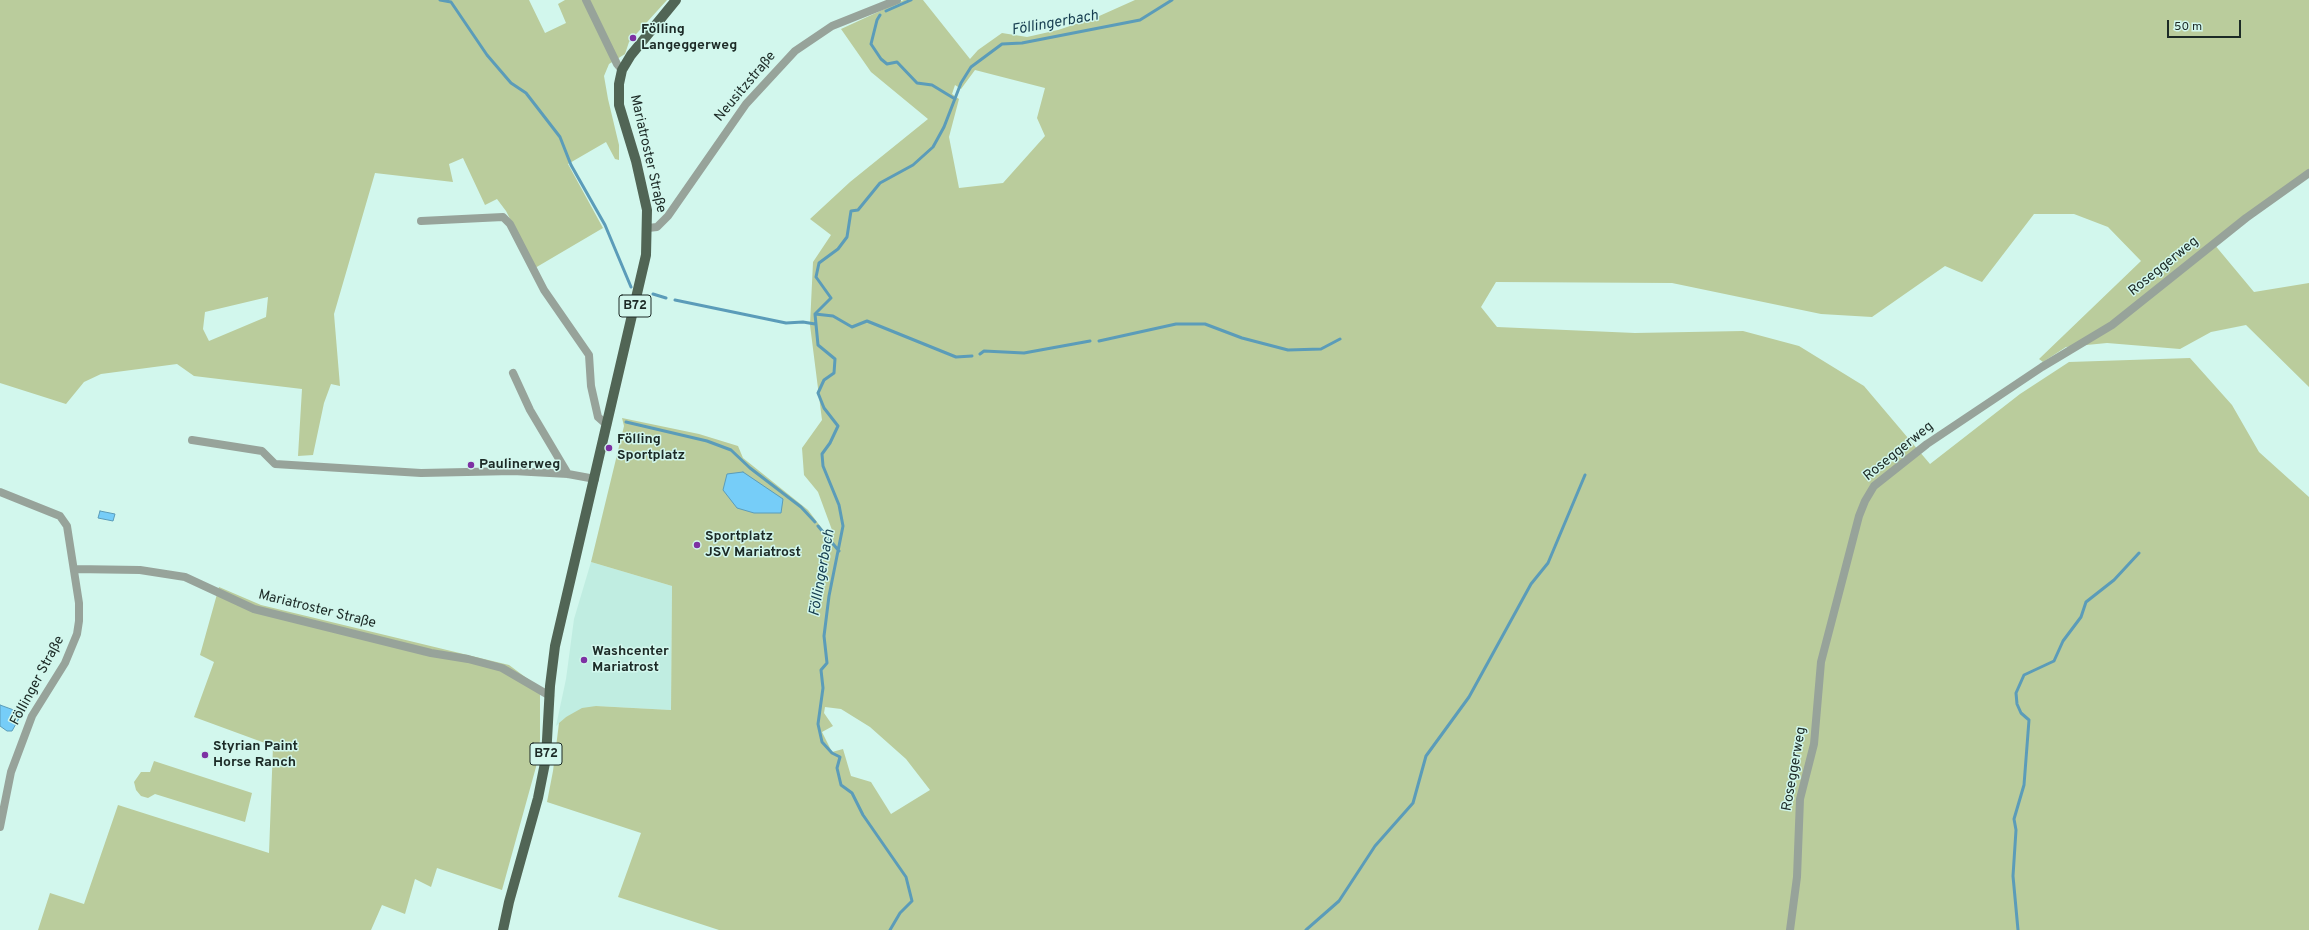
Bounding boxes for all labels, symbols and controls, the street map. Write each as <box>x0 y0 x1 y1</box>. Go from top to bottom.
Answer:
water label: Föllingerbach <box>1010 8 1100 40</box>
scale bar <box>2169 12 2243 38</box>
text: 50 m <box>2174 19 2202 35</box>
place label: Fölling Langeggerweg <box>641 22 737 54</box>
marker: Fölling Langeggerweg <box>628 33 638 43</box>
street label: Neusitzstraße <box>712 48 780 126</box>
street label: Mariatroster Straße <box>625 93 669 215</box>
street label: Roseggerweg <box>2126 234 2202 300</box>
road number: B72 <box>619 295 651 317</box>
street label: Roseggerweg <box>1861 419 1937 485</box>
place label: Fölling Sportplatz <box>617 432 685 464</box>
marker: Fölling Sportplatz <box>604 443 614 453</box>
place label: Paulinerweg <box>479 457 560 473</box>
marker: Paulinerweg <box>466 460 476 470</box>
water label: Föllingerbach <box>807 528 839 618</box>
place label: Sportplatz JSV Mariatrost <box>705 529 801 562</box>
marker: Sportplatz JSV Mariatrost <box>692 540 702 550</box>
street label: Mariatroster Straße <box>256 587 378 633</box>
street label: Föllinger Straße <box>7 633 69 729</box>
place label: Washcenter Mariatrost <box>592 644 669 676</box>
marker: Washcenter Mariatrost <box>579 655 589 665</box>
street label: Roseggerweg <box>1779 726 1811 812</box>
place label: Styrian Paint Horse Ranch <box>213 739 298 772</box>
road number: B72 <box>530 743 562 765</box>
marker: Styrian Paint Horse Ranch <box>200 750 210 760</box>

